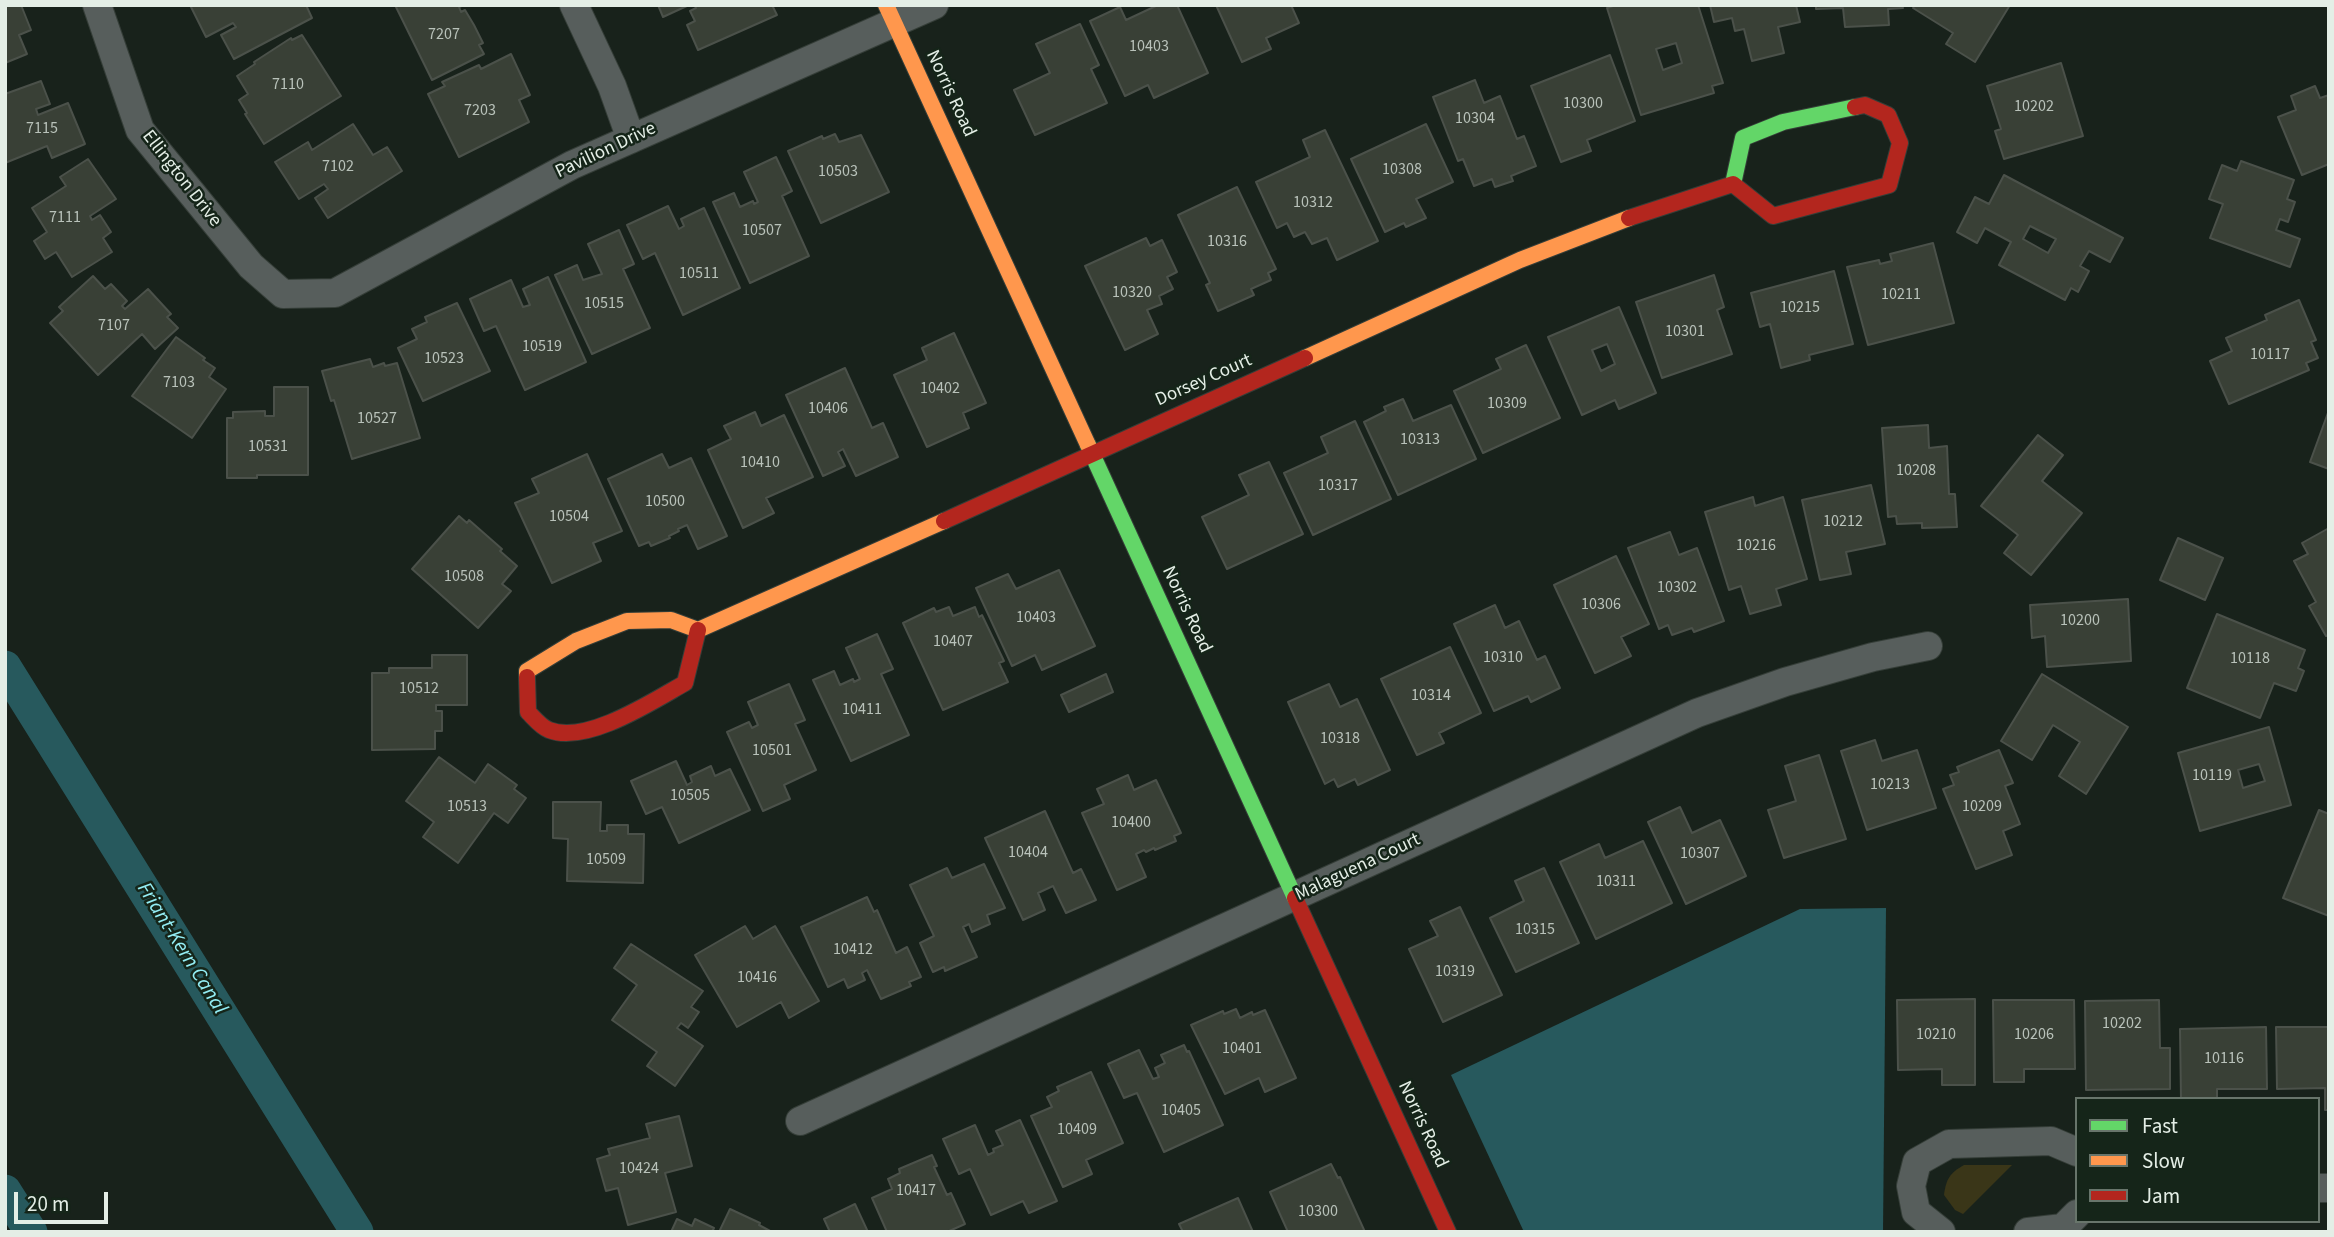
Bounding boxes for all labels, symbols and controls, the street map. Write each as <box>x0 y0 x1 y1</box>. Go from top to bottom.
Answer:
house number: 7207 <box>428 25 460 45</box>
house number: 10403 <box>1129 37 1169 57</box>
street label: Norris Road <box>920 47 980 141</box>
house number: 7110 <box>272 75 304 95</box>
house number: 10300 <box>1563 94 1603 114</box>
house number: 10202 <box>2014 97 2054 117</box>
house number: 7203 <box>464 101 496 121</box>
house number: 10304 <box>1455 109 1495 129</box>
street label: Pavilion Drive <box>552 118 660 184</box>
house number: 7115 <box>26 119 58 139</box>
street label: Ellington Drive <box>136 126 226 232</box>
house number: 7102 <box>322 157 354 177</box>
house number: 10308 <box>1382 160 1422 180</box>
house number: 10503 <box>818 162 858 182</box>
house number: 10312 <box>1293 193 1333 213</box>
house number: 7111 <box>49 208 81 228</box>
house number: 10507 <box>742 221 782 241</box>
house number: 10316 <box>1207 232 1247 252</box>
house number: 10511 <box>679 264 719 284</box>
house number: 10320 <box>1112 283 1152 303</box>
house number: 10211 <box>1881 285 1921 305</box>
house number: 10515 <box>584 294 624 314</box>
house number: 10215 <box>1780 298 1820 318</box>
house number: 7107 <box>98 316 130 336</box>
house number: 10301 <box>1665 322 1705 342</box>
house number: 10519 <box>522 337 562 357</box>
house number: 10117 <box>2250 345 2290 365</box>
house number: 10523 <box>424 349 464 369</box>
street label: Dorsey Court <box>1152 350 1256 412</box>
house number: 7103 <box>163 373 195 393</box>
house number: 10402 <box>920 379 960 399</box>
house number: 10309 <box>1487 394 1527 414</box>
house number: 10406 <box>808 399 848 419</box>
house number: 10527 <box>357 409 397 429</box>
house number: 10313 <box>1400 430 1440 450</box>
house number: 10531 <box>248 437 288 457</box>
house number: 10410 <box>740 453 780 473</box>
house number: 10208 <box>1896 461 1936 481</box>
house number: 10317 <box>1318 476 1358 496</box>
house number: 10500 <box>645 492 685 512</box>
house number: 10504 <box>549 507 589 527</box>
house number: 10212 <box>1823 512 1863 532</box>
house number: 10216 <box>1736 536 1776 556</box>
street label: Norris Road <box>1156 563 1216 657</box>
house number: 10508 <box>444 567 484 587</box>
house number: 10302 <box>1657 578 1697 598</box>
house number: 10306 <box>1581 595 1621 615</box>
house number: 10403 <box>1016 608 1056 628</box>
house number: 10200 <box>2060 611 2100 631</box>
house number: 10407 <box>933 632 973 652</box>
house number: 10310 <box>1483 648 1523 668</box>
house number: 10118 <box>2230 649 2270 669</box>
house number: 10512 <box>399 679 439 699</box>
house number: 10314 <box>1411 686 1451 706</box>
house number: 10411 <box>842 700 882 720</box>
house number: 10318 <box>1320 729 1360 749</box>
house number: 10501 <box>752 741 792 761</box>
house number: 10119 <box>2192 766 2232 786</box>
house number: 10213 <box>1870 775 1910 795</box>
house number: 10505 <box>670 786 710 806</box>
house number: 10513 <box>447 797 487 817</box>
house number: 10209 <box>1962 797 2002 817</box>
house number: 10400 <box>1111 813 1151 833</box>
street label: Malaguena Court <box>1292 829 1424 907</box>
house number: 10404 <box>1008 843 1048 863</box>
house number: 10307 <box>1680 844 1720 864</box>
house number: 10509 <box>586 850 626 870</box>
house number: 10311 <box>1596 872 1636 892</box>
water label: Friant-Kern Canal <box>130 878 232 1020</box>
house number: 10315 <box>1515 920 1555 940</box>
house number: 10412 <box>833 940 873 960</box>
house number: 10319 <box>1435 962 1475 982</box>
house number: 10416 <box>737 968 777 988</box>
house number: 10202 <box>2102 1014 2142 1034</box>
house number: 10210 <box>1916 1025 1956 1045</box>
house number: 10206 <box>2014 1025 2054 1045</box>
house number: 10401 <box>1222 1039 1262 1059</box>
house number: 10116 <box>2204 1049 2244 1069</box>
street label: Norris Road <box>1392 1078 1452 1172</box>
legend <box>2075 1097 2320 1223</box>
house number: 10405 <box>1161 1101 1201 1121</box>
text: Fast <box>2142 1111 2178 1141</box>
house number: 10409 <box>1057 1120 1097 1140</box>
text: Slow <box>2142 1146 2185 1176</box>
house number: 10424 <box>619 1159 659 1179</box>
scale bar <box>18 1178 112 1222</box>
house number: 10417 <box>896 1181 936 1201</box>
text: Jam <box>2142 1181 2180 1211</box>
text: 20 m <box>27 1189 69 1219</box>
house number: 10300 <box>1298 1202 1338 1222</box>

